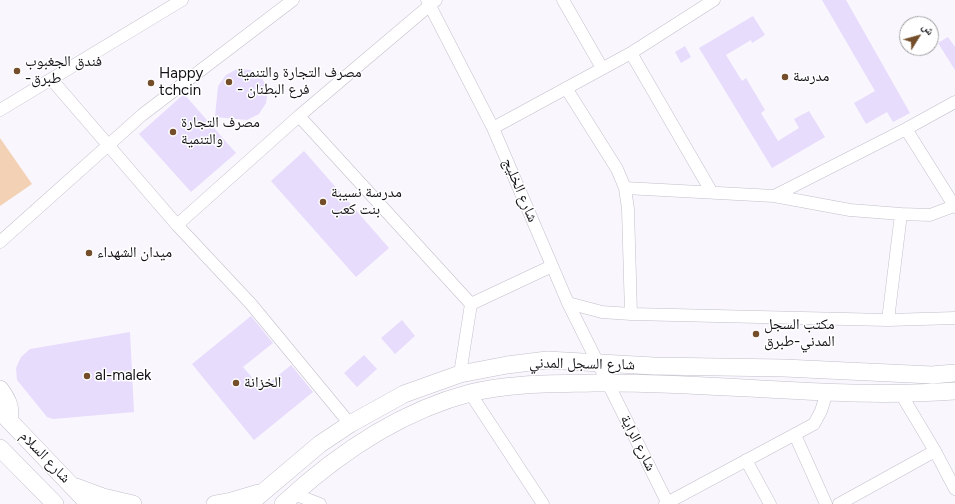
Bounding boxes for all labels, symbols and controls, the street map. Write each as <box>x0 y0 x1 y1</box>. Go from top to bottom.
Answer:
north arrow <box>899 16 939 56</box>
text: ش <box>919 21 937 38</box>
place label: فندق الجغبوب -طبرق <box>25 53 102 88</box>
place label: مصرف التجارة والتنمية - فرع البطنان <box>237 64 361 99</box>
place label: Happy tchcin <box>159 65 203 100</box>
marker: فندق الجغبوب -طبرق <box>12 66 22 76</box>
place label: مدرسة <box>793 68 829 86</box>
marker: مدرسة <box>780 72 790 82</box>
marker: مصرف التجارة والتنمية - فرع البطنان <box>224 77 234 87</box>
marker: Happy tchcin <box>146 78 156 88</box>
place label: مصرف التجارة والتنمية <box>181 114 260 149</box>
marker: مصرف التجارة والتنمية <box>168 127 178 137</box>
street label: شارع الخليج <box>498 155 542 225</box>
place label: مدرسة نسيبة بنت كعب <box>331 184 402 219</box>
marker: مدرسة نسيبة بنت كعب <box>318 197 328 207</box>
place label: ميدان الشهداء <box>97 244 172 262</box>
marker: ميدان الشهداء <box>84 248 94 258</box>
place label: مكتب السجل المدني-طبرق <box>764 316 835 351</box>
marker: مكتب السجل المدني-طبرق <box>751 329 761 339</box>
street label: شارع السجل المدني <box>529 354 635 374</box>
place label: al-malek <box>95 367 151 385</box>
marker: al-malek <box>82 371 92 381</box>
place label: الخزانة <box>244 374 281 392</box>
marker: الخزانة <box>231 378 241 388</box>
street label: شارع الراية <box>616 412 660 474</box>
street label: شارع السلام <box>16 427 74 487</box>

